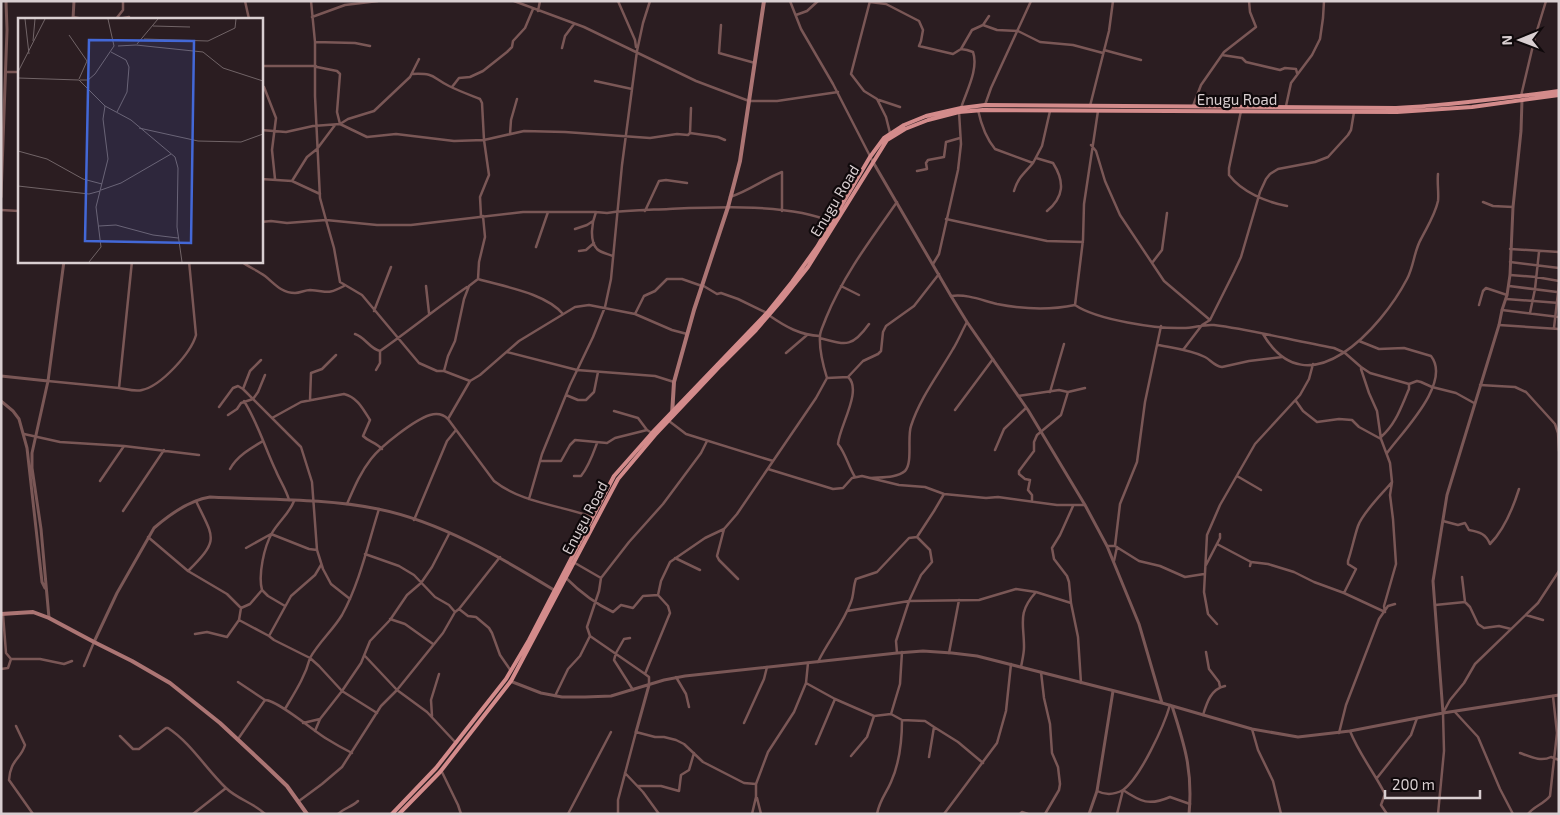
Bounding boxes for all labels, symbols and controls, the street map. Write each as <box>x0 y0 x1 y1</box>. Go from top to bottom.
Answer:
north arrow <box>1495 15 1545 65</box>
inset map <box>18 18 262 262</box>
text: N <box>1498 35 1515 45</box>
street label: Enugu Road <box>1197 90 1277 108</box>
street label: Enugu Road <box>806 161 863 240</box>
street label: Enugu Road <box>557 478 611 557</box>
scale bar <box>1385 768 1480 800</box>
text: 200 m <box>1392 775 1435 793</box>

